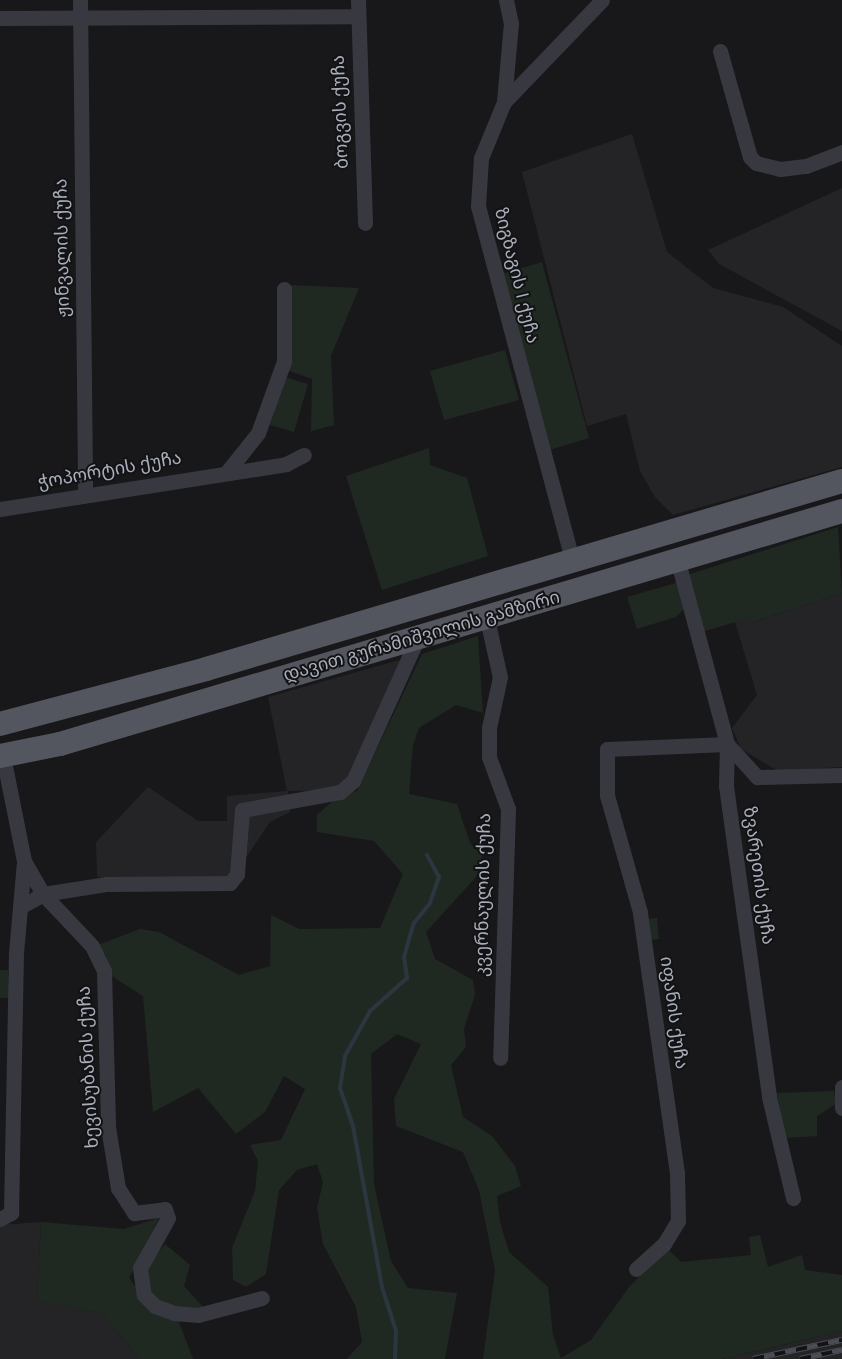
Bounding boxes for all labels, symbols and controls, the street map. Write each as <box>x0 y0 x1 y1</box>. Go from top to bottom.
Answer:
street label: ბოგვის ქუჩა <box>329 55 355 169</box>
street label: ჟინვალის ქუჩა <box>52 178 76 318</box>
street label: ზიგზაგის I ქუჩა <box>488 206 542 346</box>
street label: ჭოპორტის ქუჩა <box>37 449 183 495</box>
street label: დავით გურამიშვილის გამზირი <box>281 588 563 688</box>
street label: ზვარეთის ქუჩა <box>737 806 777 946</box>
street label: კვერნაულის ქუჩა <box>473 813 497 977</box>
street label: იფანის ქუჩა <box>653 955 691 1071</box>
street label: ხევისუბანის ქუჩა <box>75 985 105 1149</box>

